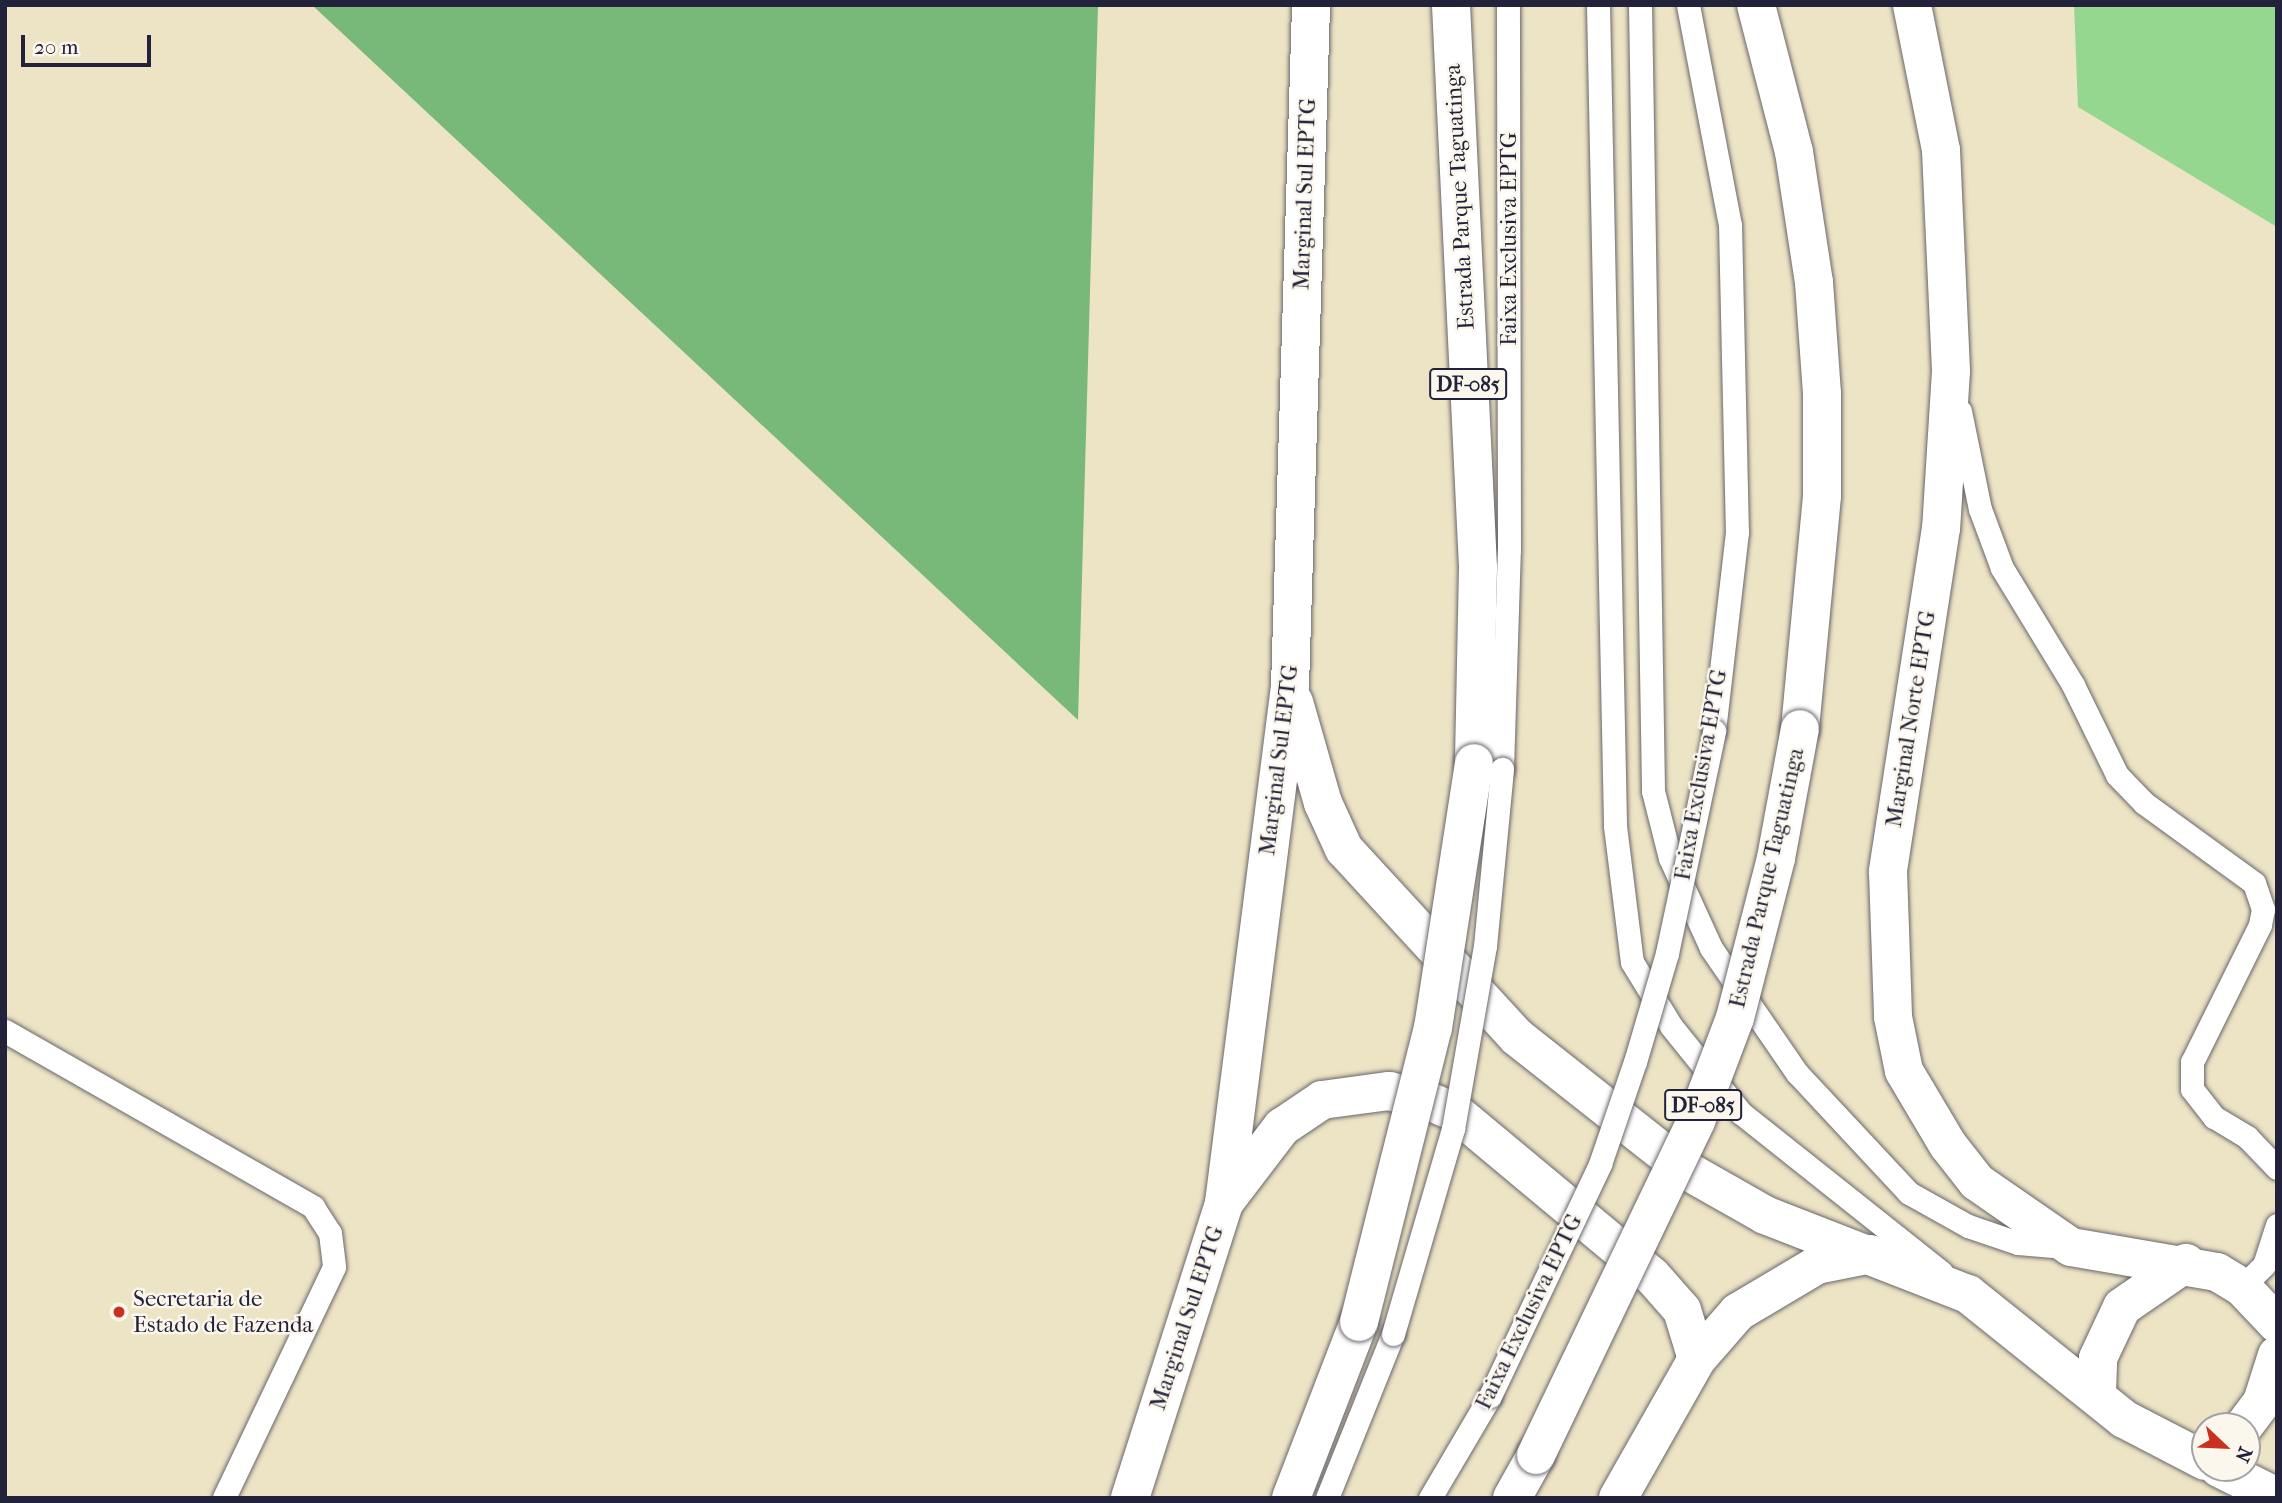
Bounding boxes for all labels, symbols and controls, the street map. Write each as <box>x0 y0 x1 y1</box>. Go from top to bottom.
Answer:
scale bar <box>24 21 154 65</box>
text: 20 m <box>34 35 78 59</box>
street label: Estrada Parque Taguatinga <box>1439 63 1481 331</box>
street label: Marginal Sul EPTG <box>1288 98 1322 290</box>
street label: Faixa Exclusiva EPTG <box>1495 132 1523 346</box>
road number: DF-085 <box>1428 366 1508 402</box>
street label: Marginal Norte EPTG <box>1880 609 1942 829</box>
street label: Marginal Sul EPTG <box>1254 663 1304 857</box>
street label: Faixa Exclusiva EPTG <box>1669 667 1733 883</box>
street label: Estrada Parque Taguatinga <box>1724 745 1810 1011</box>
road number: DF-085 <box>1663 1088 1743 1122</box>
street label: Faixa Exclusiva EPTG <box>1470 1210 1588 1414</box>
street label: Marginal Sul EPTG <box>1144 1222 1230 1414</box>
place label: Secretaria de Estado de Fazenda <box>133 1285 313 1339</box>
marker: Secretaria de Estado de Fazenda <box>111 1304 127 1320</box>
north arrow <box>2191 1412 2261 1482</box>
text: N <box>2231 1443 2256 1465</box>

